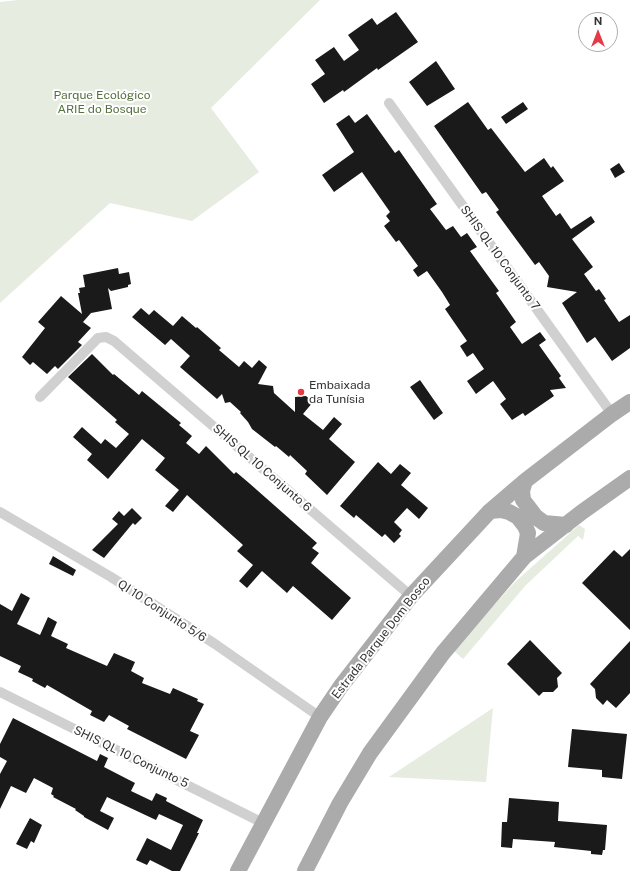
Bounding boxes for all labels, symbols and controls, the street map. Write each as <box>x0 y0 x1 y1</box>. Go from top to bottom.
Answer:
north arrow <box>578 12 618 52</box>
text: N <box>594 15 602 27</box>
park label: Parque Ecológico ARIE do Bosque <box>53 88 151 116</box>
street label: SHIS QL 10 Conjunto 7 <box>457 203 543 313</box>
place label: Embaixada da Tunísia <box>309 378 370 406</box>
marker: Embaixada da Tunísia <box>296 387 306 397</box>
street label: SHIS QL 10 Conjunto 6 <box>210 421 314 515</box>
street label: Estrada Parque Dom Bosco <box>329 574 433 702</box>
street label: QI 10 Conjunto 5/6 <box>115 577 209 645</box>
street label: SHIS QL 10 Conjunto 5 <box>71 723 191 791</box>

